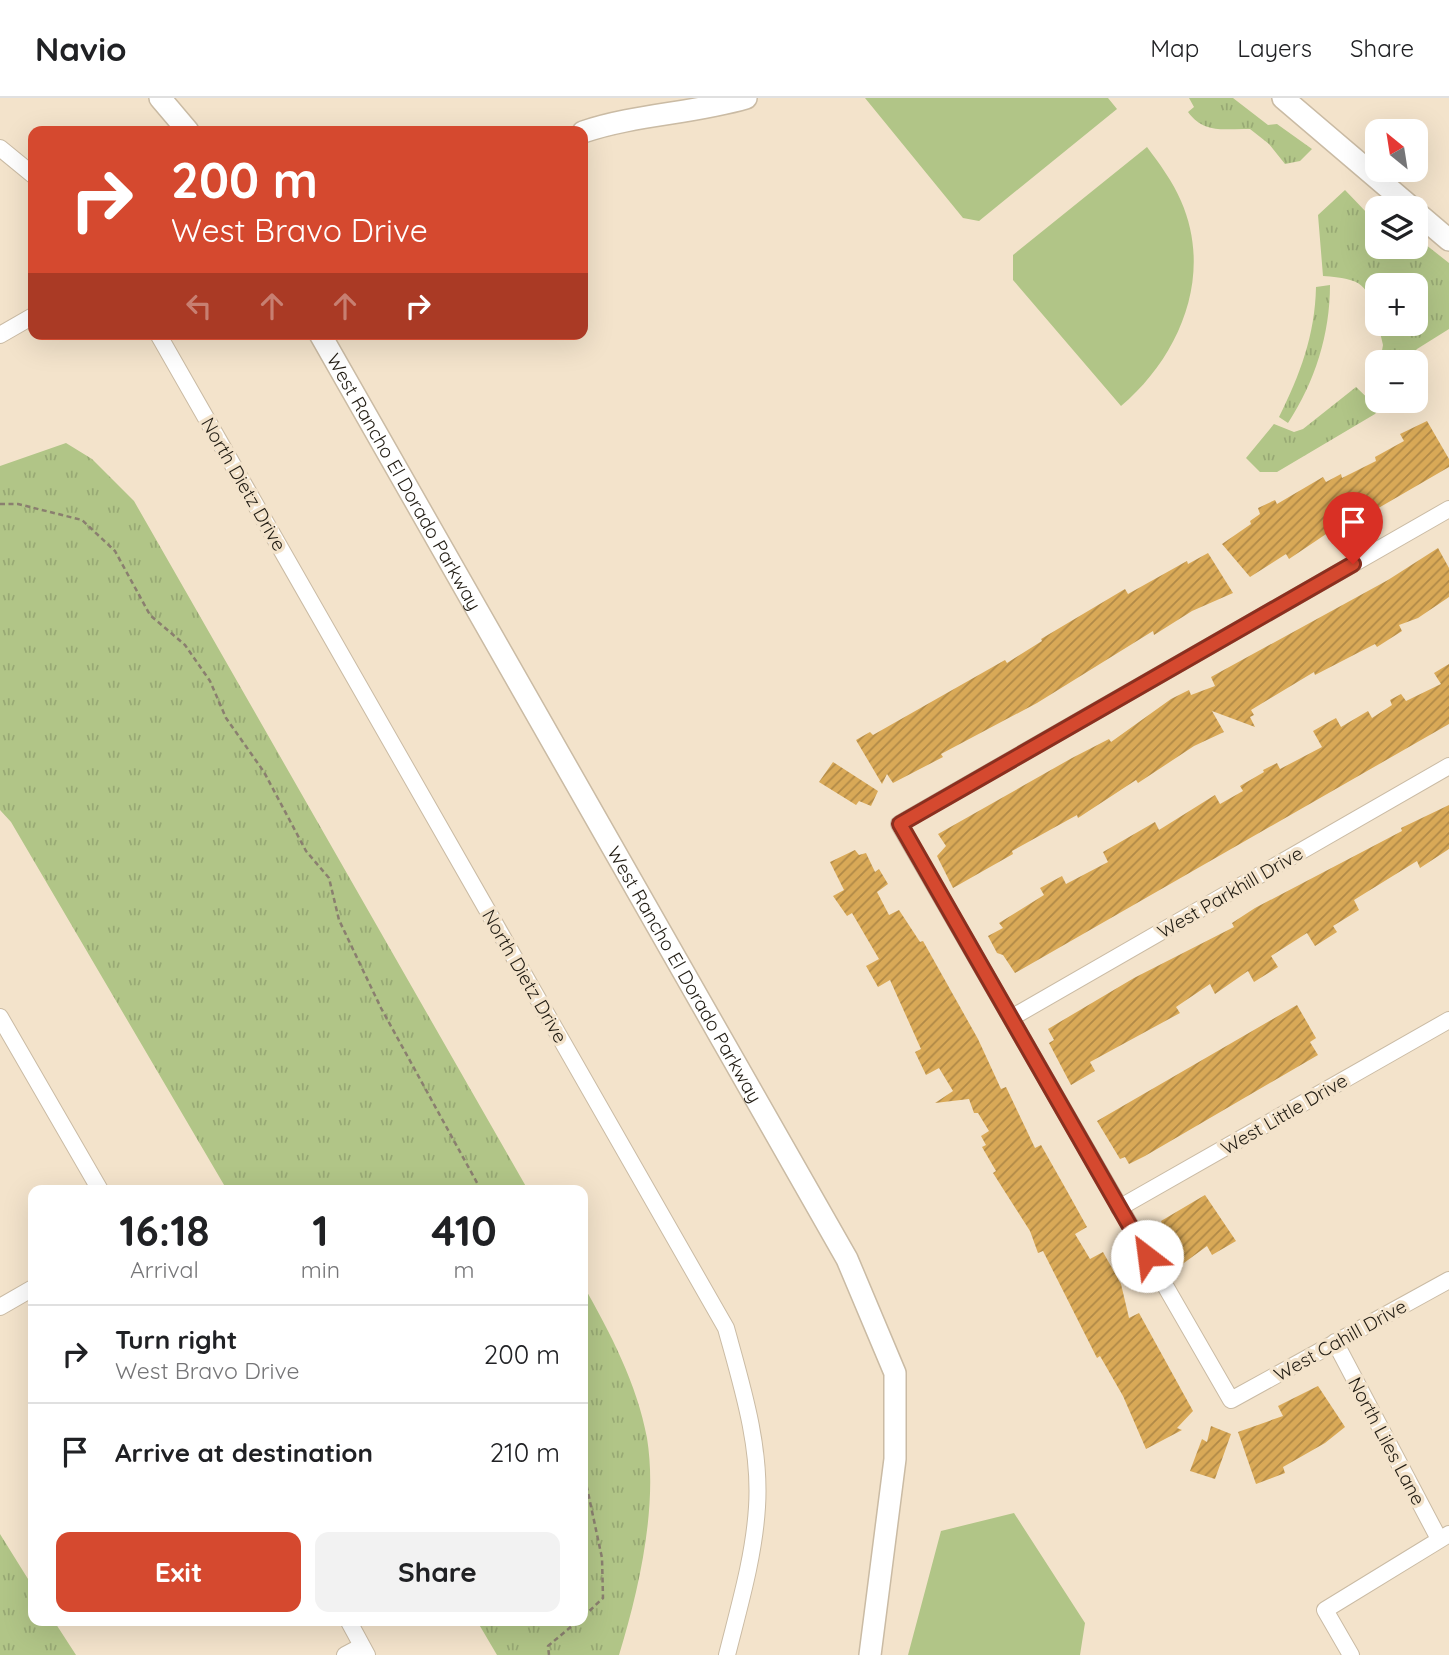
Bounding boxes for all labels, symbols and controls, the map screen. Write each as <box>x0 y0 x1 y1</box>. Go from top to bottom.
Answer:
text: Navio <box>35 28 127 69</box>
text: Map <box>1150 33 1199 63</box>
text: Layers <box>1237 33 1312 63</box>
text: Share <box>1350 33 1414 63</box>
north arrow <box>1365 119 1428 182</box>
map controls <box>1365 119 1428 413</box>
text: 200 m <box>171 149 318 210</box>
icon: right <box>56 154 147 245</box>
button: layers <box>1365 196 1428 259</box>
text: West Bravo Drive <box>171 210 428 250</box>
button: + <box>1365 273 1428 336</box>
icon: left <box>180 287 218 325</box>
icon: ahead <box>253 287 291 325</box>
icon: ahead <box>326 287 364 325</box>
icon: right <box>399 287 437 325</box>
street label: West Rancho El Dorado Parkway <box>322 349 487 614</box>
button: − <box>1365 350 1428 413</box>
street label: North Dietz Drive <box>196 413 292 555</box>
pin <box>1323 492 1383 564</box>
icon: arrive <box>1334 503 1372 541</box>
street label: West Parkhill Drive <box>1153 841 1307 943</box>
street label: West Rancho El Dorado Parkway <box>602 842 767 1107</box>
street label: North Dietz Drive <box>477 905 573 1047</box>
street label: West Little Drive <box>1216 1068 1352 1160</box>
text: 16:18 <box>119 1204 210 1257</box>
text: 1 <box>312 1204 329 1257</box>
text: 410 <box>431 1204 497 1257</box>
position arrow <box>1110 1219 1184 1293</box>
text: Arrival <box>130 1255 199 1284</box>
text: min <box>301 1255 340 1284</box>
text: m <box>453 1255 474 1284</box>
street label: West Cahill Drive <box>1270 1294 1410 1386</box>
text: Turn right <box>115 1323 237 1356</box>
icon: right <box>56 1335 94 1373</box>
text: 200 m <box>484 1338 560 1371</box>
text: West Bravo Drive <box>115 1356 300 1385</box>
street label: North Liles Lane <box>1343 1373 1431 1509</box>
icon: arrive <box>56 1433 94 1471</box>
text: Arrive at destination <box>115 1436 373 1469</box>
text: 210 m <box>490 1436 560 1469</box>
button: Exit <box>56 1532 301 1612</box>
button: Share <box>315 1532 560 1612</box>

